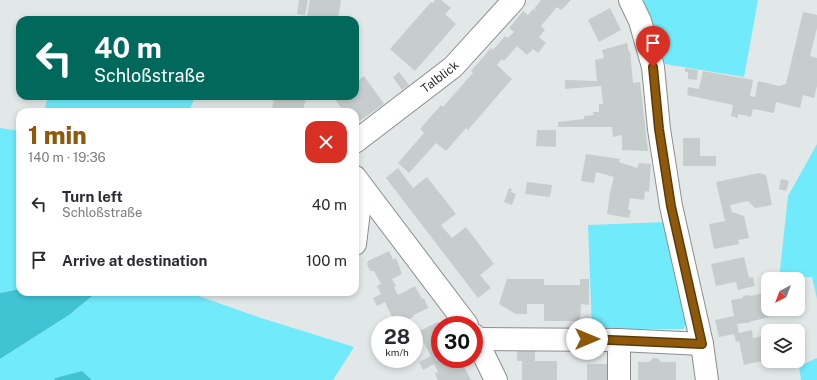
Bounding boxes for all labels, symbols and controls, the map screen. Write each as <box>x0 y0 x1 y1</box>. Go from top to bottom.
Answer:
pin <box>636 26 670 67</box>
text: 40 m <box>94 31 162 64</box>
icon: left <box>28 32 80 84</box>
icon: arrive <box>642 32 664 54</box>
street label: Talblick <box>418 58 462 96</box>
text: Schloßstraße <box>94 65 205 86</box>
text: 1 min <box>28 121 87 149</box>
button: close <box>305 121 347 163</box>
text: 140 m · 19:36 <box>28 150 106 165</box>
text: Turn left <box>62 188 123 205</box>
icon: left <box>28 193 50 215</box>
text: 40 m <box>312 196 347 213</box>
text: Schloßstraße <box>62 205 142 220</box>
icon: arrive <box>28 249 50 271</box>
text: Arrive at destination <box>62 252 207 269</box>
text: 100 m <box>306 252 347 269</box>
north arrow <box>761 272 805 316</box>
map controls <box>761 272 805 368</box>
speed limit sign: 30 <box>431 316 483 368</box>
position arrow <box>566 318 608 360</box>
button: layers <box>761 324 805 368</box>
text: 28 <box>384 325 410 349</box>
text: km/h <box>385 346 409 358</box>

